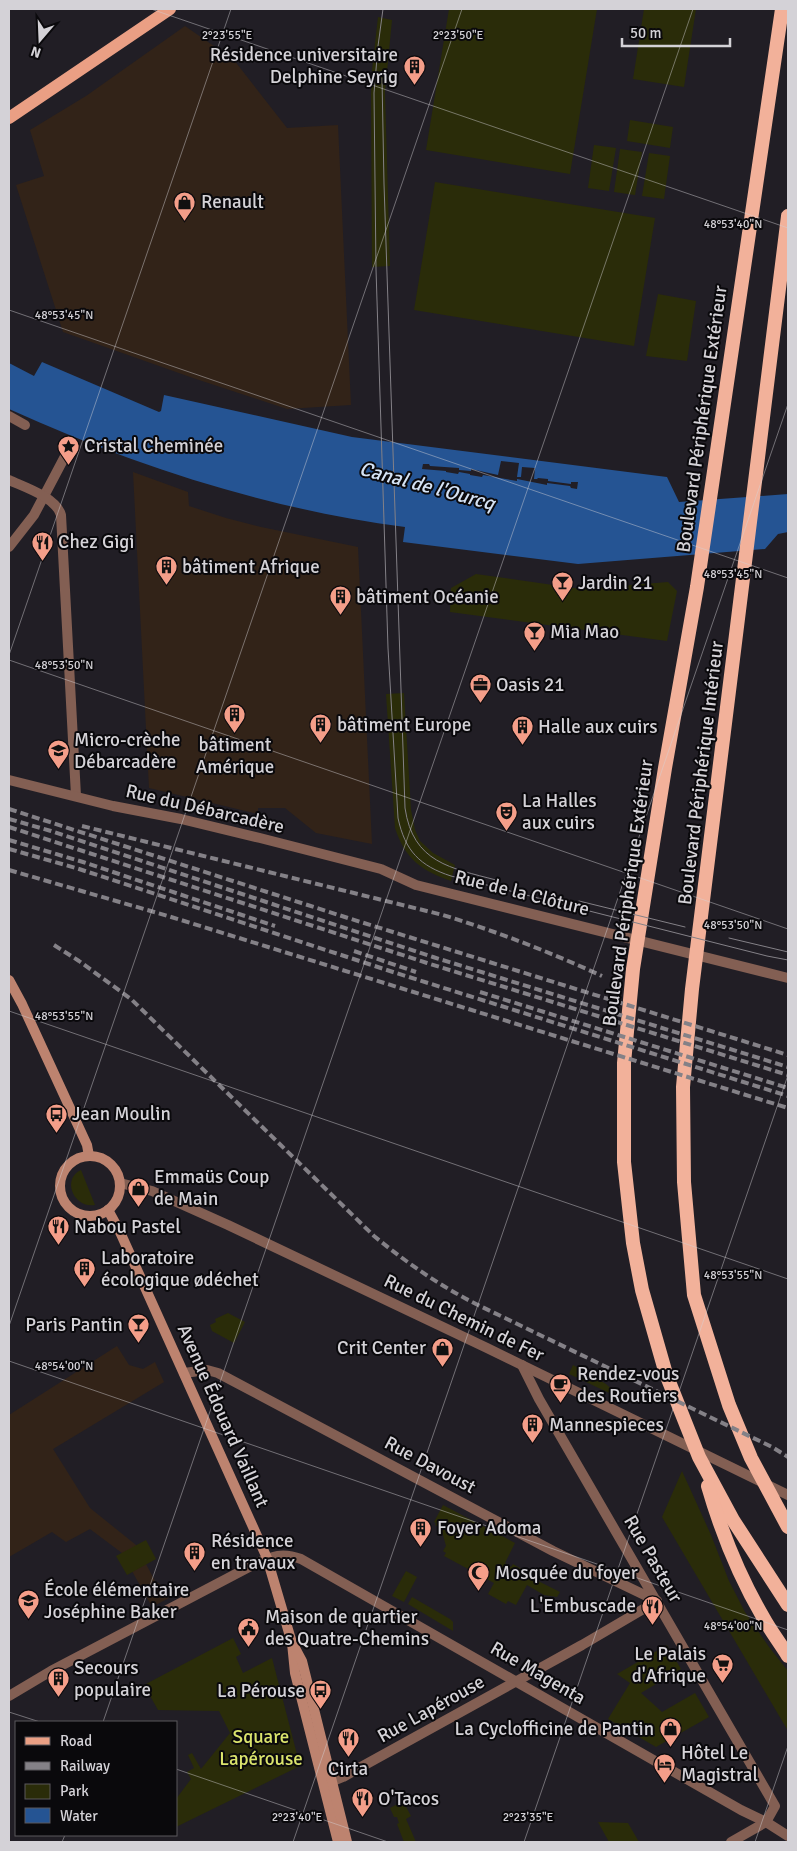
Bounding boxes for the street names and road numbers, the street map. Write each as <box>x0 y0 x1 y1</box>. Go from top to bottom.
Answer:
street label: Boulevard Périphérique Extérieur <box>671 284 733 554</box>
street label: Boulevard Périphérique Intérieur <box>673 640 729 906</box>
street label: Boulevard Périphérique Extérieur <box>597 758 659 1028</box>
street label: Rue du Débarcadère <box>123 779 287 839</box>
street label: Rue de la Clôture <box>452 865 592 921</box>
street label: Rue du Chemin de Fer <box>380 1269 548 1367</box>
street label: Avenue Édouard Vaillant <box>172 1321 274 1512</box>
street label: Rue Davoust <box>380 1431 480 1499</box>
street label: Rue Pasteur <box>618 1511 688 1607</box>
street label: Rue Magenta <box>486 1636 590 1710</box>
street label: Rue Lapérouse <box>373 1670 489 1748</box>

